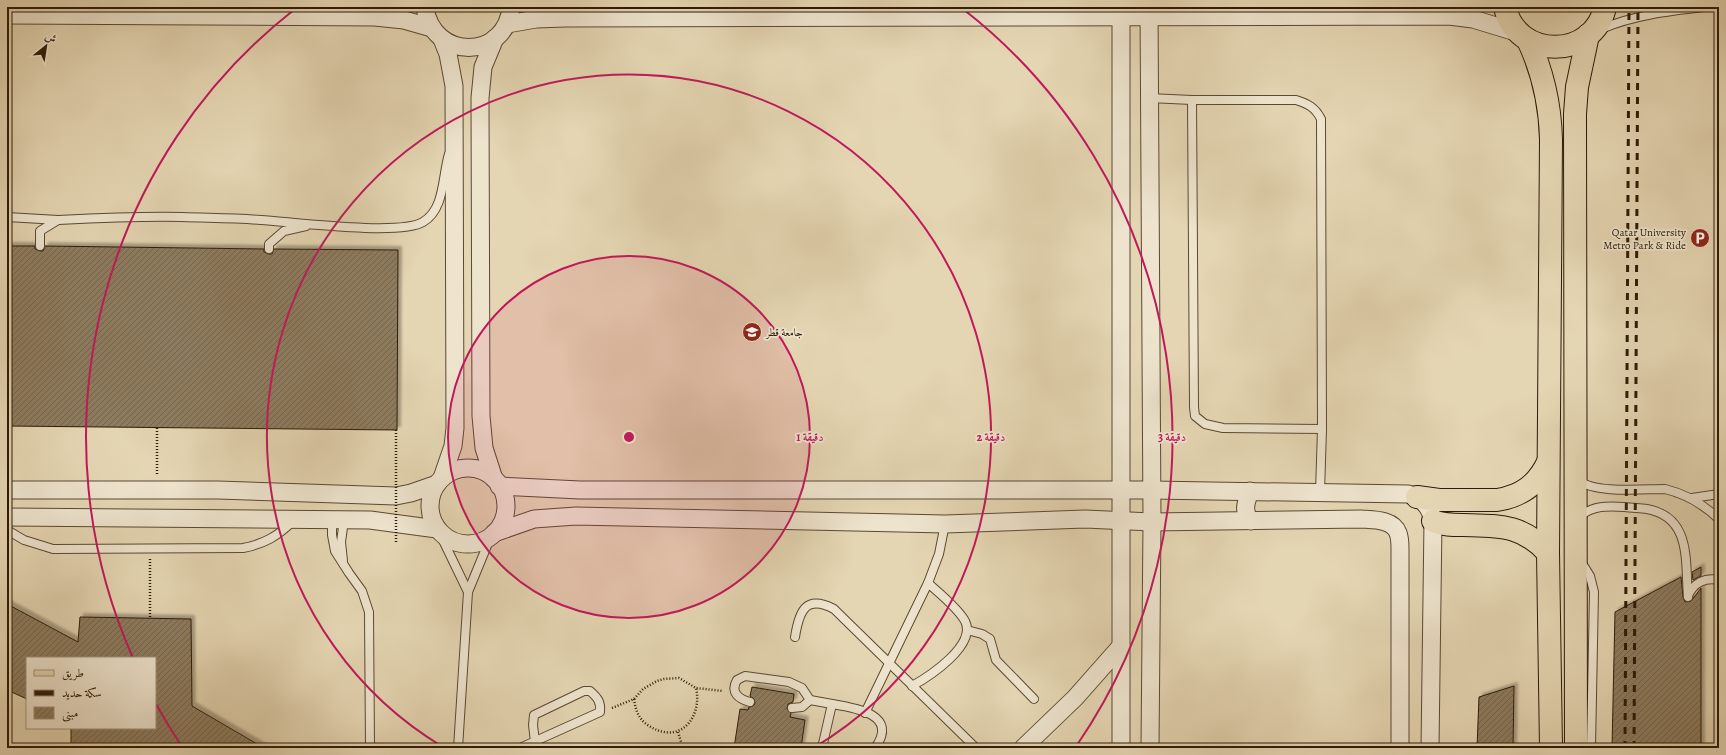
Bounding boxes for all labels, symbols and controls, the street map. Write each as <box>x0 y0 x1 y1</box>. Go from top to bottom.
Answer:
north arrow <box>26 26 66 66</box>
text: ش <box>42 29 59 47</box>
place label: Qatar University Metro Park & Ride <box>1603 225 1686 253</box>
parking icon: Qatar University Metro Park & Ride <box>1689 227 1711 249</box>
school or university icon: جامعة قطر <box>741 321 763 343</box>
place label: جامعة قطر <box>765 325 803 340</box>
text: 1 دقيقة <box>796 429 824 445</box>
text: 2 دقيقة <box>977 429 1005 445</box>
text: 3 دقيقة <box>1158 429 1186 445</box>
centre of rings <box>622 430 636 444</box>
legend <box>26 657 156 729</box>
text: طريق <box>62 665 84 681</box>
text: سكة حديد <box>62 685 102 701</box>
text: مبنى <box>62 705 78 722</box>

